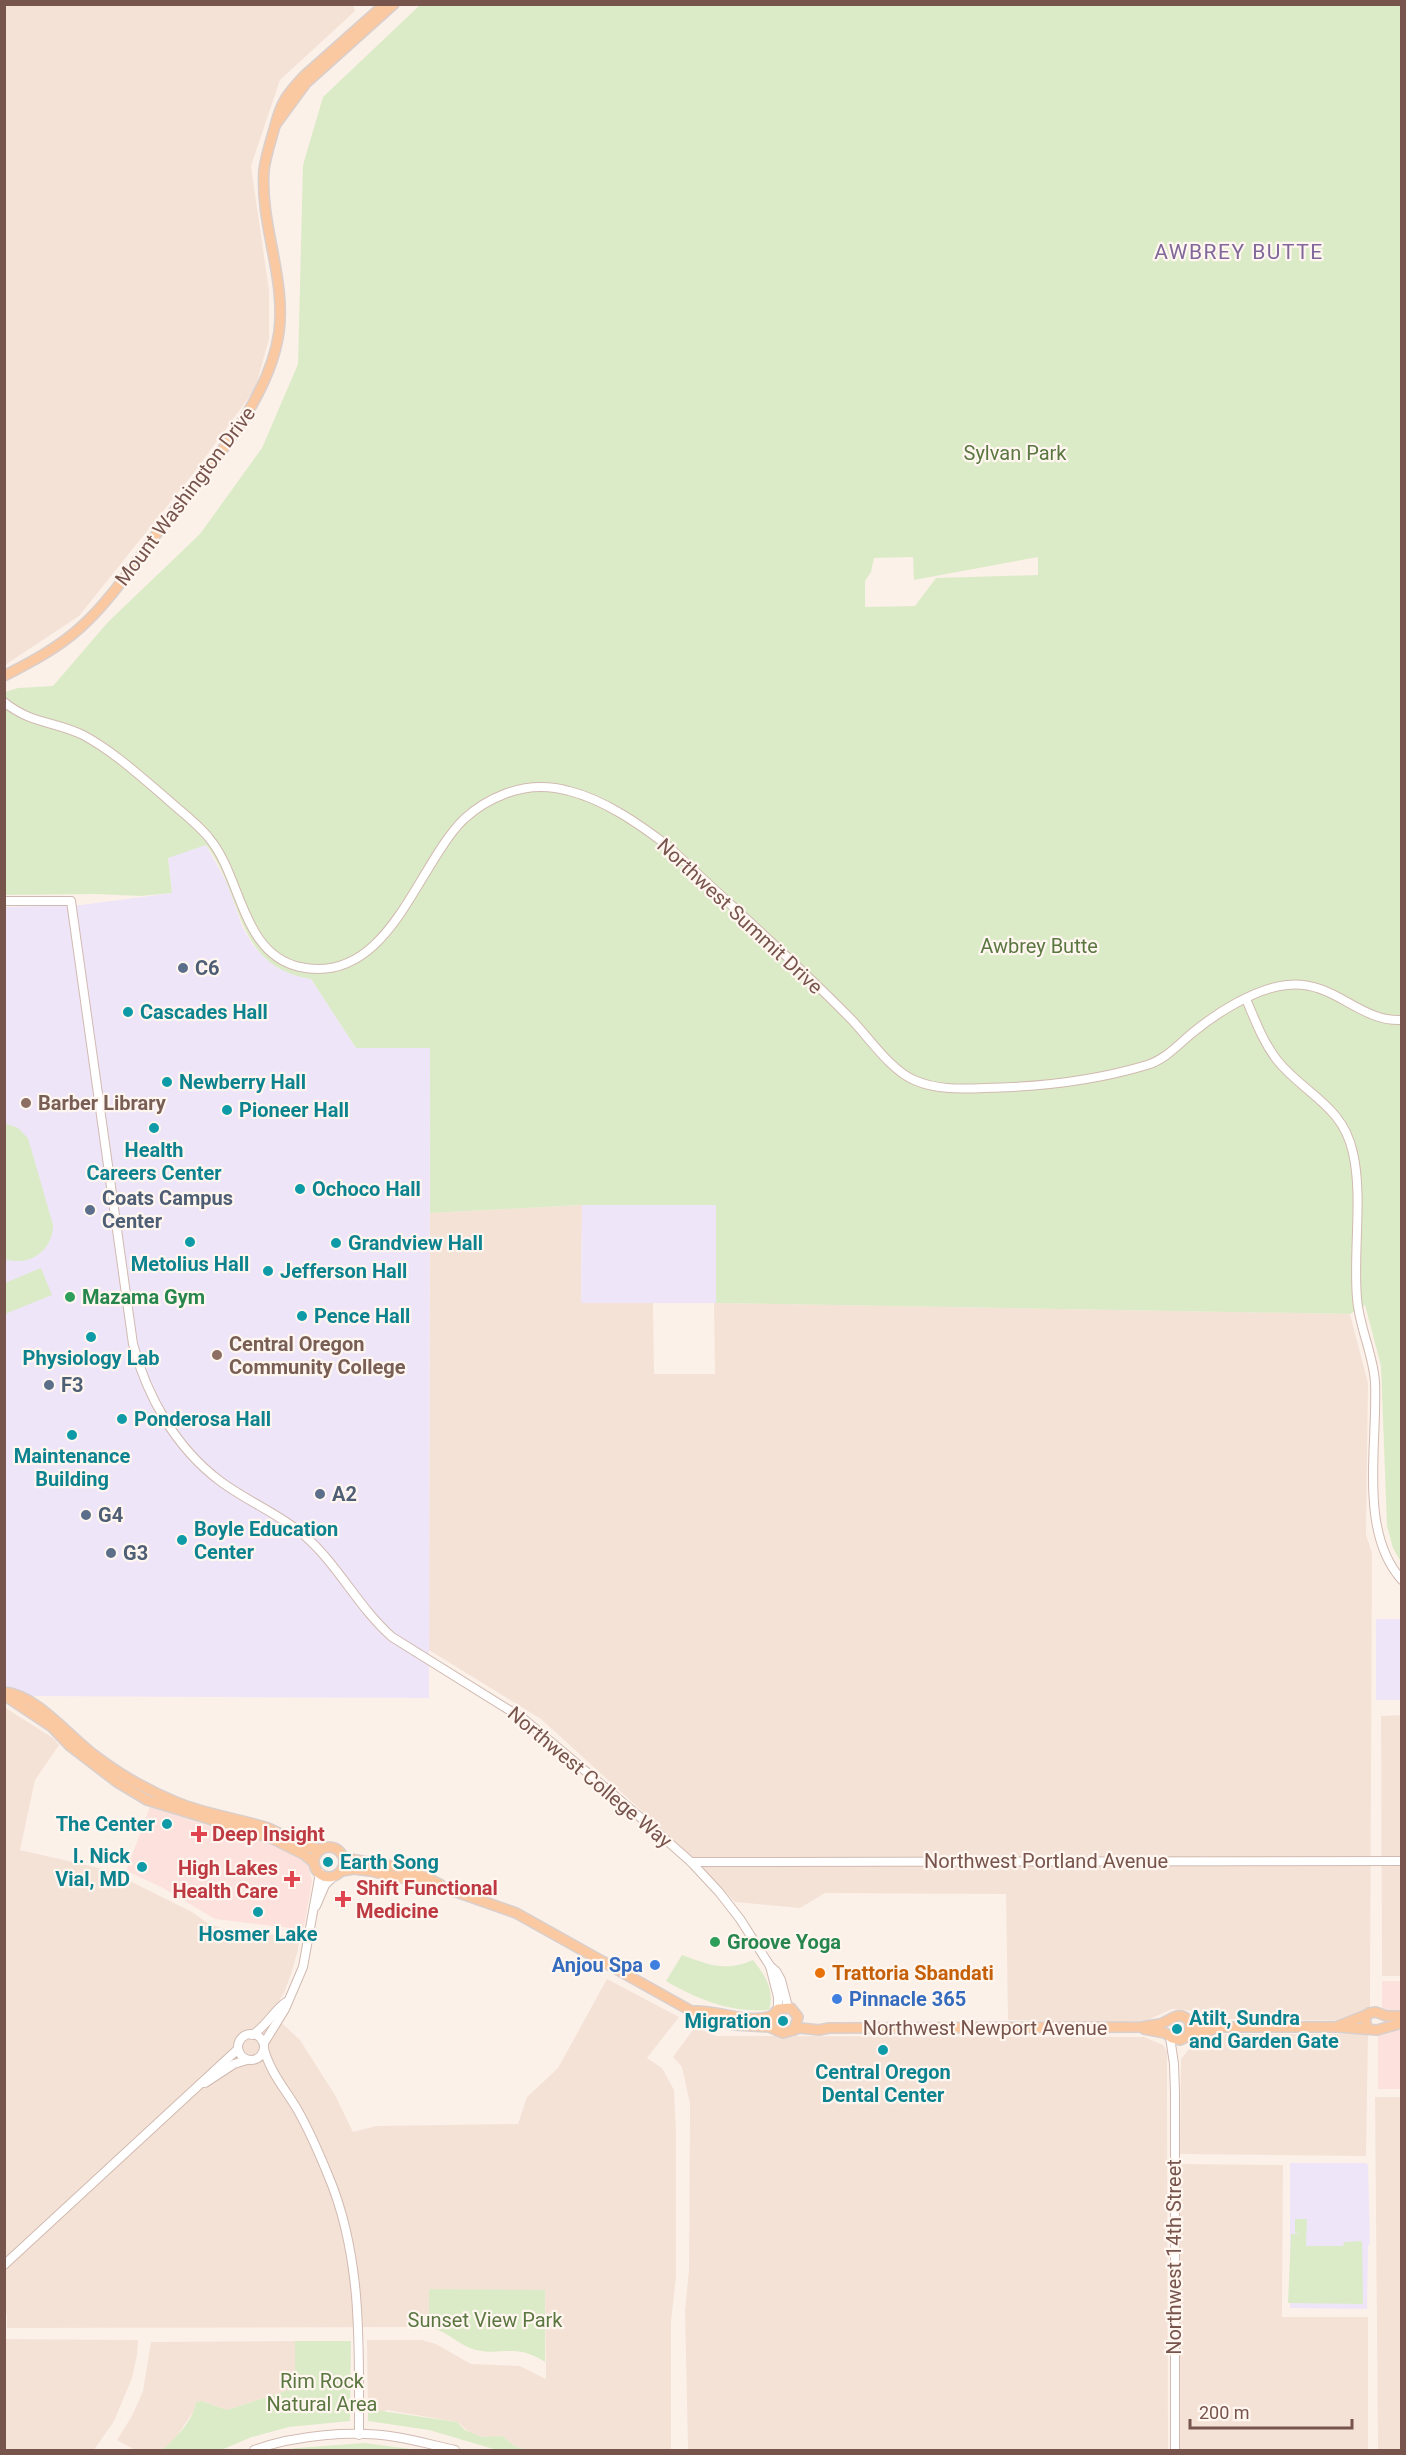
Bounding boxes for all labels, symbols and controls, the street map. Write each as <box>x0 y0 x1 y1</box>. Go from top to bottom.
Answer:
district label: AWBREY BUTTE <box>1154 240 1324 264</box>
street label: Mount Washington Drive <box>110 402 260 590</box>
park label: Sylvan Park <box>964 441 1067 465</box>
street label: Northwest Summit Drive <box>652 833 828 999</box>
park label: Awbrey Butte <box>980 934 1098 958</box>
place label: C6 <box>195 956 220 980</box>
marker: C6 <box>176 961 190 975</box>
place label: Cascades Hall <box>140 1000 268 1024</box>
marker: Cascades Hall <box>121 1005 135 1019</box>
place label: Newberry Hall <box>179 1070 306 1094</box>
marker: Newberry Hall <box>160 1075 174 1089</box>
place label: Barber Library <box>38 1091 167 1115</box>
marker: Barber Library <box>19 1096 33 1110</box>
place label: Pioneer Hall <box>239 1098 349 1122</box>
marker: Pioneer Hall <box>220 1103 234 1117</box>
marker: Health Careers Center <box>147 1121 161 1135</box>
place label: Health Careers Center <box>86 1138 222 1185</box>
place label: Ochoco Hall <box>312 1177 421 1201</box>
marker: Ochoco Hall <box>293 1182 307 1196</box>
place label: Coats Campus Center <box>102 1186 233 1233</box>
marker: Coats Campus Center <box>83 1203 97 1217</box>
place label: Grandview Hall <box>348 1231 483 1255</box>
marker: Metolius Hall <box>183 1235 197 1249</box>
marker: Grandview Hall <box>329 1236 343 1250</box>
place label: Metolius Hall <box>131 1252 249 1276</box>
place label: Jefferson Hall <box>280 1259 407 1283</box>
marker: Jefferson Hall <box>261 1264 275 1278</box>
place label: Mazama Gym <box>82 1285 205 1309</box>
marker: Mazama Gym <box>63 1290 77 1304</box>
place label: Pence Hall <box>314 1304 410 1328</box>
marker: Pence Hall <box>295 1309 309 1323</box>
marker: Physiology Lab <box>84 1330 98 1344</box>
place label: Central Oregon Community College <box>229 1332 406 1379</box>
place label: Physiology Lab <box>23 1346 159 1370</box>
marker: Central Oregon Community College <box>210 1348 224 1362</box>
place label: F3 <box>61 1373 83 1397</box>
marker: F3 <box>42 1378 56 1392</box>
place label: Ponderosa Hall <box>134 1407 271 1431</box>
marker: Ponderosa Hall <box>115 1412 129 1426</box>
marker: Maintenance Building <box>65 1428 79 1442</box>
place label: Maintenance Building <box>14 1444 131 1491</box>
place label: A2 <box>332 1482 357 1506</box>
marker: A2 <box>313 1487 327 1501</box>
place label: G4 <box>98 1503 123 1527</box>
marker: G4 <box>79 1508 93 1522</box>
place label: Boyle Education Center <box>194 1517 338 1564</box>
marker: Boyle Education Center <box>175 1533 189 1547</box>
place label: G3 <box>123 1541 148 1565</box>
marker: G3 <box>104 1546 118 1560</box>
street label: Northwest College Way <box>503 1701 677 1853</box>
place label: The Center <box>56 1812 156 1836</box>
marker: The Center <box>160 1817 174 1831</box>
place label: Deep Insight <box>212 1822 325 1846</box>
marker: Deep Insight <box>190 1825 208 1843</box>
place label: I. Nick Vial, MD <box>55 1844 130 1891</box>
street label: Northwest Portland Avenue <box>924 1849 1168 1873</box>
place label: Earth Song <box>340 1850 439 1874</box>
marker: Earth Song <box>321 1855 335 1869</box>
place label: High Lakes Health Care <box>172 1856 278 1903</box>
marker: I. Nick Vial, MD <box>135 1860 149 1874</box>
marker: High Lakes Health Care <box>283 1870 301 1888</box>
place label: Shift Functional Medicine <box>356 1876 498 1923</box>
marker: Shift Functional Medicine <box>334 1890 352 1908</box>
marker: Hosmer Lake <box>251 1905 265 1919</box>
place label: Hosmer Lake <box>199 1922 318 1946</box>
place label: Groove Yoga <box>727 1930 841 1954</box>
marker: Groove Yoga <box>708 1935 722 1949</box>
place label: Anjou Spa <box>552 1953 643 1977</box>
marker: Anjou Spa <box>648 1958 662 1972</box>
place label: Trattoria Sbandati <box>832 1961 994 1985</box>
marker: Trattoria Sbandati <box>813 1966 827 1980</box>
place label: Pinnacle 365 <box>849 1987 966 2011</box>
marker: Pinnacle 365 <box>830 1992 844 2006</box>
place label: Atilt, Sundra and Garden Gate <box>1189 2006 1339 2053</box>
place label: Migration <box>685 2009 771 2033</box>
marker: Migration <box>776 2014 790 2028</box>
street label: Northwest Newport Avenue <box>863 2016 1107 2040</box>
marker: Atilt, Sundra and Garden Gate <box>1170 2022 1184 2036</box>
marker: Central Oregon Dental Center <box>876 2043 890 2057</box>
place label: Central Oregon Dental Center <box>815 2060 951 2107</box>
street label: Northwest 14th Street <box>1162 2159 1186 2355</box>
park label: Sunset View Park <box>408 2308 563 2332</box>
park label: Rim Rock Natural Area <box>267 2369 377 2416</box>
scale bar <box>1190 2392 1352 2430</box>
text: 200 m <box>1199 2402 1250 2423</box>

